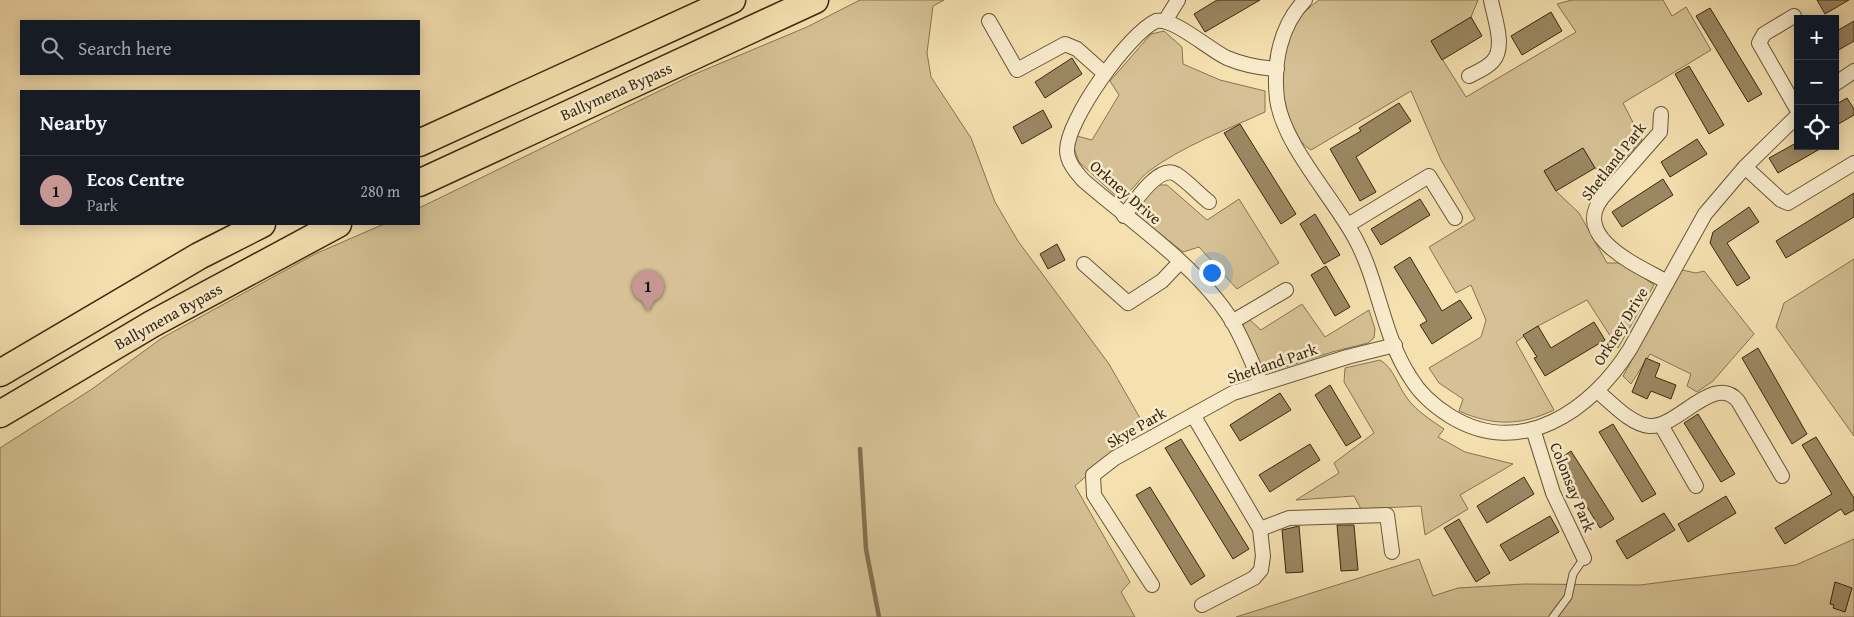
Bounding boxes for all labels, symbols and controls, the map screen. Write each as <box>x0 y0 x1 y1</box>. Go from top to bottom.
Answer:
map controls <box>1794 15 1839 150</box>
button: + <box>1794 15 1839 60</box>
search box <box>20 20 420 75</box>
icon: search <box>38 34 66 62</box>
text: Search here <box>78 34 172 62</box>
street label: Ballymena Bypass <box>556 56 676 126</box>
button: − <box>1794 60 1839 105</box>
button: locate <box>1794 105 1839 150</box>
text: Nearby <box>40 107 107 138</box>
street label: Shetland Park <box>1575 116 1652 205</box>
street label: Orkney Drive <box>1085 154 1167 230</box>
text: Ecos Centre <box>87 165 185 193</box>
text: 1 <box>52 179 60 203</box>
text: 280 m <box>360 179 400 203</box>
text: Park <box>87 193 118 217</box>
your location <box>1199 260 1225 286</box>
pin: 1 <box>632 270 664 311</box>
street label: Ballymena Bypass <box>110 276 226 356</box>
street label: Orkney Drive <box>1586 282 1654 370</box>
street label: Shetland Park <box>1224 336 1321 390</box>
street label: Skye Park <box>1102 400 1171 454</box>
street label: Colonsay Park <box>1544 439 1602 536</box>

